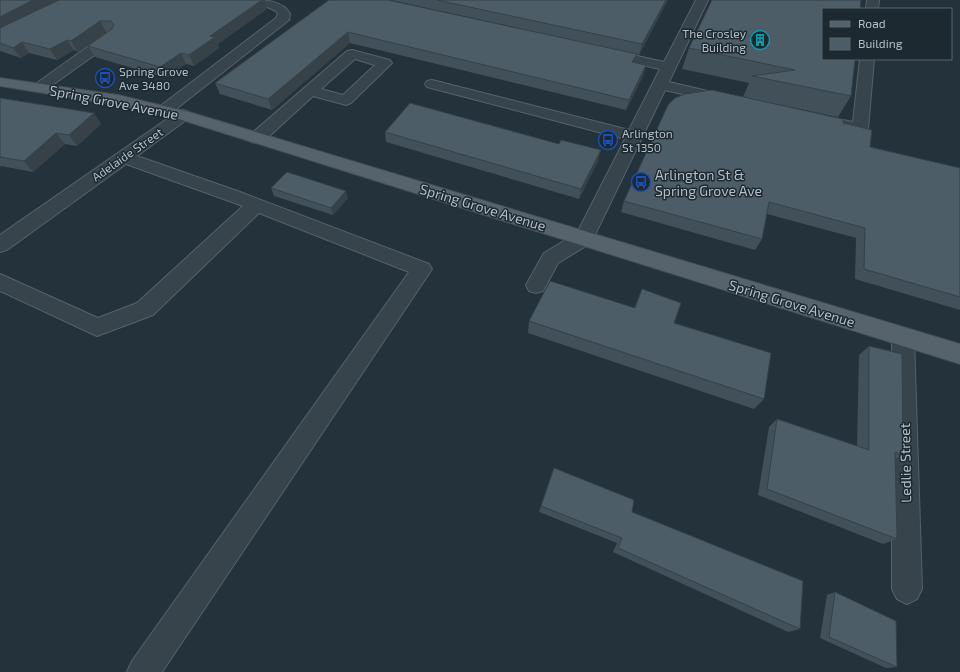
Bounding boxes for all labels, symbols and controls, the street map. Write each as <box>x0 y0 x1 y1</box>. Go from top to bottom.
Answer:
legend <box>822 8 952 60</box>
text: Road <box>858 16 886 30</box>
place label: The Crosley Building <box>682 26 747 54</box>
building icon: The Crosley Building <box>749 29 771 51</box>
text: Building <box>858 36 903 50</box>
place label: Spring Grove Ave 3480 <box>119 64 189 92</box>
bus stop icon: Spring Grove Ave 3480 <box>94 67 116 89</box>
street label: Spring Grove Avenue <box>48 81 180 123</box>
street label: Adelaide Street <box>89 124 165 184</box>
place label: Arlington St 1350 <box>622 126 673 154</box>
bus stop icon: Arlington St 1350 <box>597 129 619 151</box>
place label: Arlington St & Spring Grove Ave <box>655 166 762 199</box>
bus stop icon: Arlington St & Spring Grove Ave <box>630 171 652 193</box>
street label: Spring Grove Avenue <box>418 180 548 234</box>
street label: Spring Grove Avenue <box>727 276 857 330</box>
street label: Ledlie Street <box>896 423 914 503</box>

